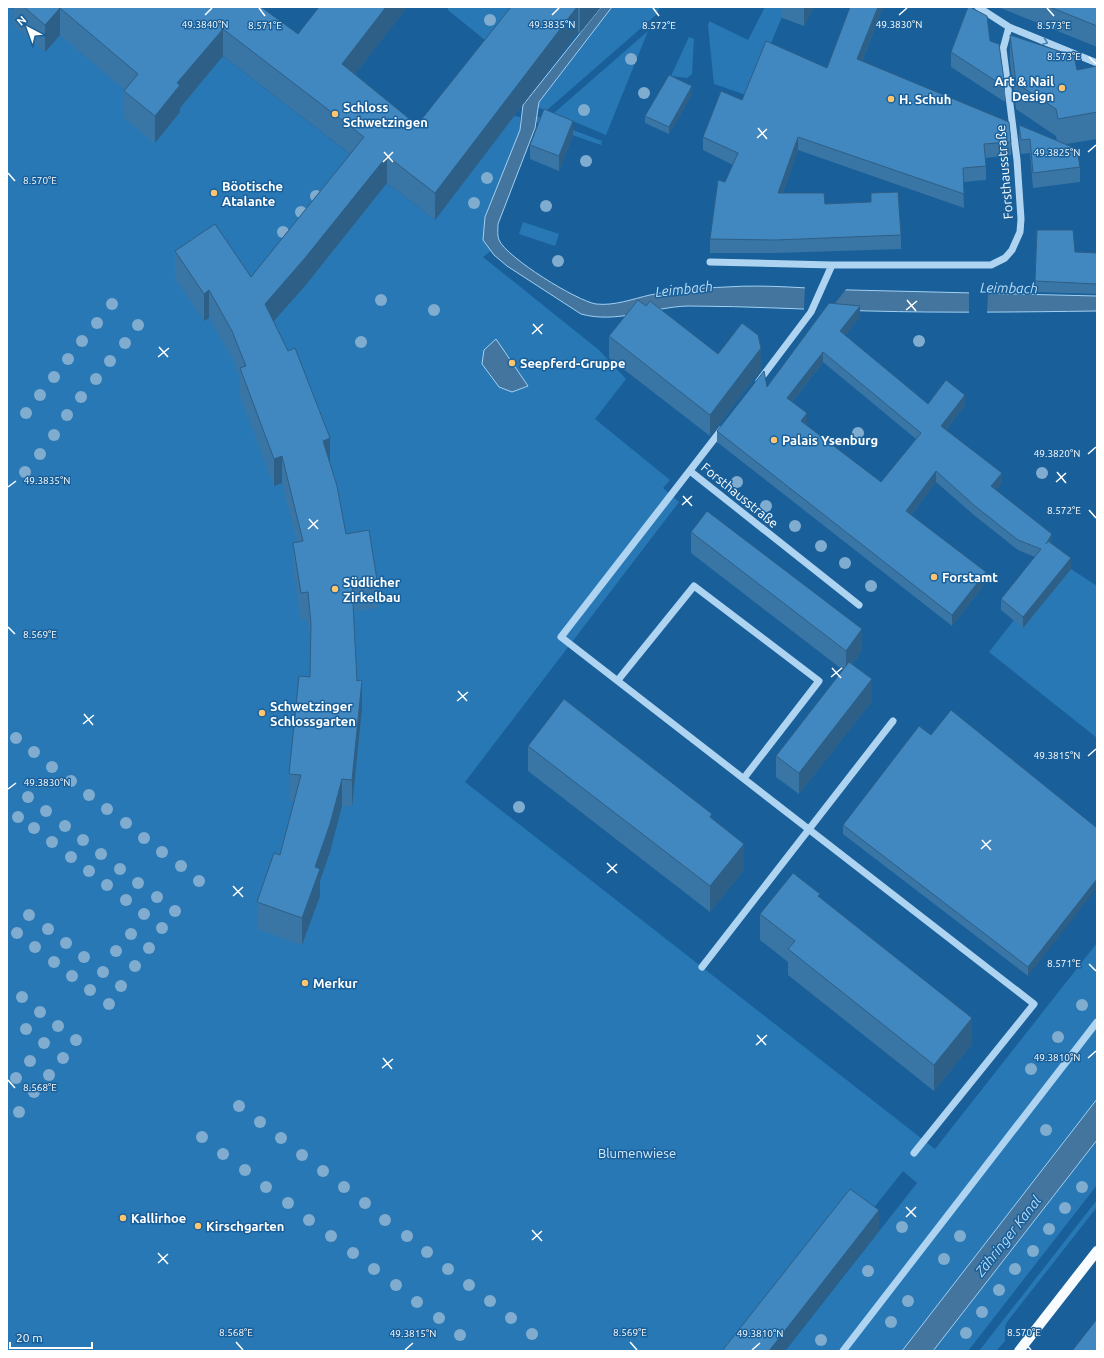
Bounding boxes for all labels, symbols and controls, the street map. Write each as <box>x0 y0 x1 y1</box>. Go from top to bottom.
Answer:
north arrow <box>8 8 48 48</box>
text: N <box>14 13 28 28</box>
text: 49.3840°N <box>182 19 228 30</box>
text: 49.3835°N <box>529 19 575 30</box>
text: 49.3830°N <box>876 19 922 30</box>
text: 8.571°E <box>248 20 282 31</box>
text: 8.572°E <box>642 20 676 31</box>
text: 8.573°E <box>1037 20 1071 31</box>
one-way arrow <box>1041 37 1048 45</box>
text: 8.573°E <box>1047 51 1081 62</box>
place label: Art & Nail Design <box>994 74 1054 103</box>
marker: Art & Nail Design <box>1057 83 1067 93</box>
place label: H. Schuh <box>899 92 951 106</box>
marker: H. Schuh <box>886 94 896 104</box>
place label: Schloss Schwetzingen <box>343 100 428 129</box>
marker: Schloss Schwetzingen <box>330 109 340 119</box>
street label: Forsthausstraße <box>993 124 1015 220</box>
text: 49.3825°N <box>1034 147 1080 158</box>
text: 8.570°E <box>23 175 57 186</box>
place label: Böotische Atalante <box>222 179 283 208</box>
marker: Böotische Atalante <box>209 188 219 198</box>
water label: Leimbach <box>654 278 714 300</box>
water label: Leimbach <box>980 279 1038 297</box>
place label: Seepferd-Gruppe <box>520 356 625 370</box>
marker: Seepferd-Gruppe <box>507 358 517 368</box>
place label: Palais Ysenburg <box>782 433 878 447</box>
marker: Palais Ysenburg <box>769 435 779 445</box>
text: 49.3820°N <box>1034 448 1080 459</box>
street label: Forsthausstraße <box>699 460 781 530</box>
text: 49.3835°N <box>24 475 70 486</box>
text: 8.572°E <box>1047 505 1081 516</box>
place label: Forstamt <box>942 570 998 584</box>
marker: Forstamt <box>929 572 939 582</box>
place label: Südlicher Zirkelbau <box>343 575 401 604</box>
marker: Südlicher Zirkelbau <box>330 584 340 594</box>
text: 8.569°E <box>23 629 57 640</box>
place label: Schwetzinger Schlossgarten <box>270 699 356 728</box>
marker: Schwetzinger Schlossgarten <box>257 708 267 718</box>
text: 49.3815°N <box>1034 750 1080 761</box>
text: 49.3830°N <box>24 777 70 788</box>
text: 8.571°E <box>1047 958 1081 969</box>
place label: Merkur <box>313 976 358 990</box>
marker: Merkur <box>300 978 310 988</box>
text: 49.3810°N <box>1034 1052 1080 1063</box>
text: 8.568°E <box>23 1082 57 1093</box>
park label: Blumenwiese <box>598 1146 676 1160</box>
water label: Zähringer Kanal <box>971 1193 1044 1280</box>
place label: Kallirhoe <box>131 1211 186 1225</box>
marker: Kallirhoe <box>118 1213 128 1223</box>
place label: Kirschgarten <box>206 1219 284 1233</box>
marker: Kirschgarten <box>193 1221 203 1231</box>
scale bar <box>10 1324 92 1350</box>
text: 8.568°E <box>219 1327 253 1338</box>
text: 8.569°E <box>613 1327 647 1338</box>
text: 8.570°E <box>1007 1327 1041 1338</box>
text: 49.3815°N <box>390 1328 436 1339</box>
text: 49.3810°N <box>737 1328 783 1339</box>
text: 20 m <box>16 1331 43 1344</box>

